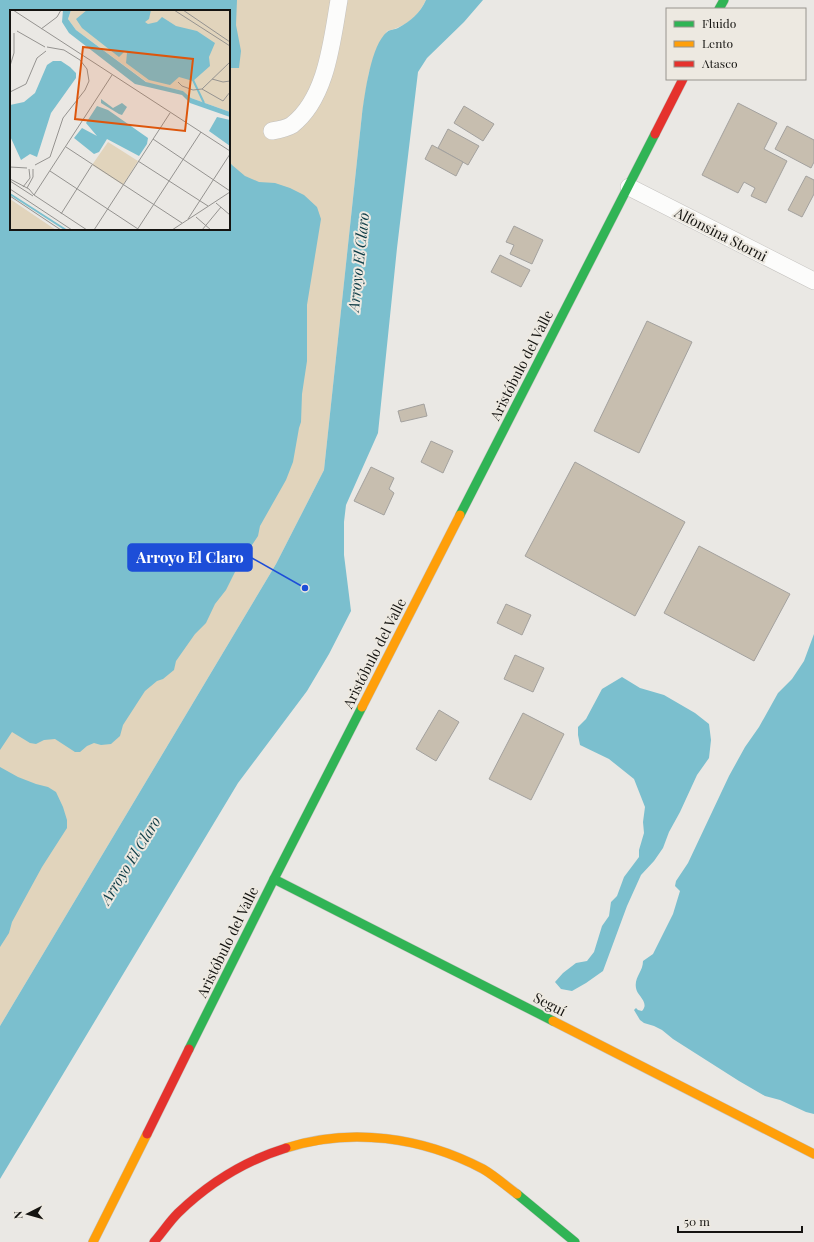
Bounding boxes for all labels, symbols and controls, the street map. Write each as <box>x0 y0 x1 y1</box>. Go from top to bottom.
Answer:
legend <box>666 8 806 80</box>
inset map <box>10 10 230 230</box>
text: Fluido <box>702 15 737 31</box>
text: Lento <box>702 35 734 51</box>
text: Atasco <box>701 55 738 71</box>
street label: Alfonsina Storni <box>671 202 770 265</box>
water label: Arroyo El Claro <box>343 211 373 315</box>
street label: Aristóbulo del Valle <box>485 307 557 424</box>
callout: Arroyo El Claro <box>128 544 252 571</box>
text: Arroyo El Claro <box>135 547 244 567</box>
street label: Aristóbulo del Valle <box>338 595 410 712</box>
water label: Arroyo El Claro <box>94 812 165 909</box>
street label: Aristóbulo del Valle <box>191 883 262 1002</box>
street label: Seguí <box>530 988 570 1020</box>
north arrow <box>8 1194 48 1234</box>
scale bar <box>678 1208 802 1234</box>
text: N <box>10 1210 25 1220</box>
text: 50 m <box>684 1213 710 1229</box>

